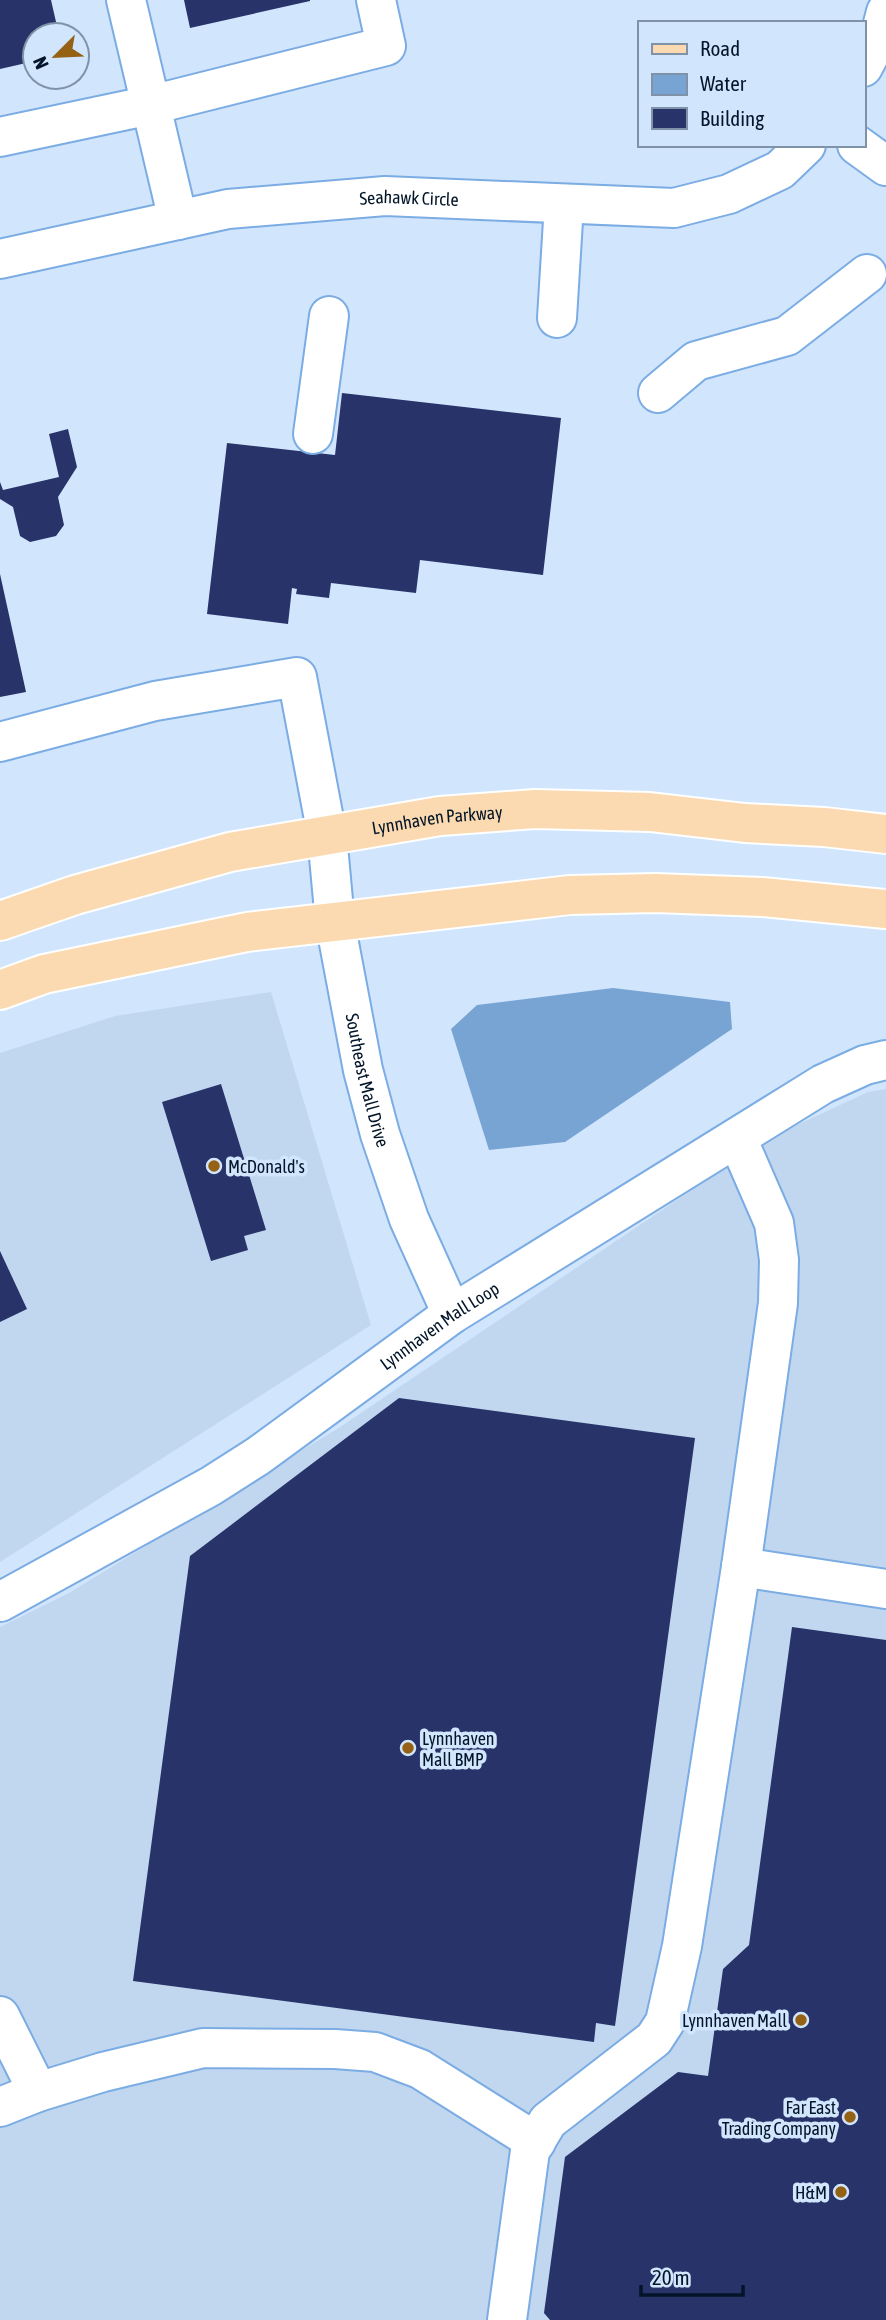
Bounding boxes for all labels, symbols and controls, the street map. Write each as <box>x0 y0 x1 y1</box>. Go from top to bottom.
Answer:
north arrow <box>21 21 91 91</box>
legend <box>638 21 865 147</box>
text: Road <box>700 36 740 60</box>
text: N <box>28 53 53 73</box>
text: Water <box>700 71 747 95</box>
text: Building <box>700 106 764 130</box>
street label: Seahawk Circle <box>359 185 459 210</box>
street label: Lynnhaven Parkway <box>370 801 503 838</box>
street label: Southeast Mall Drive <box>342 1012 394 1150</box>
place label: McDonald's <box>228 1156 305 1177</box>
marker: McDonald's <box>206 1158 222 1174</box>
street label: Lynnhaven Mall Loop <box>376 1277 503 1374</box>
place label: Lynnhaven Mall BMP <box>422 1728 495 1770</box>
marker: Lynnhaven Mall BMP <box>400 1740 416 1756</box>
place label: Lynnhaven Mall <box>682 2010 787 2031</box>
marker: Lynnhaven Mall <box>793 2012 809 2028</box>
place label: Far East Trading Company <box>722 2097 836 2139</box>
marker: Far East Trading Company <box>842 2109 858 2125</box>
place label: H&M <box>795 2182 827 2203</box>
marker: H&M <box>833 2184 849 2200</box>
scale bar <box>641 2254 742 2298</box>
text: 20 m <box>652 2265 690 2289</box>

